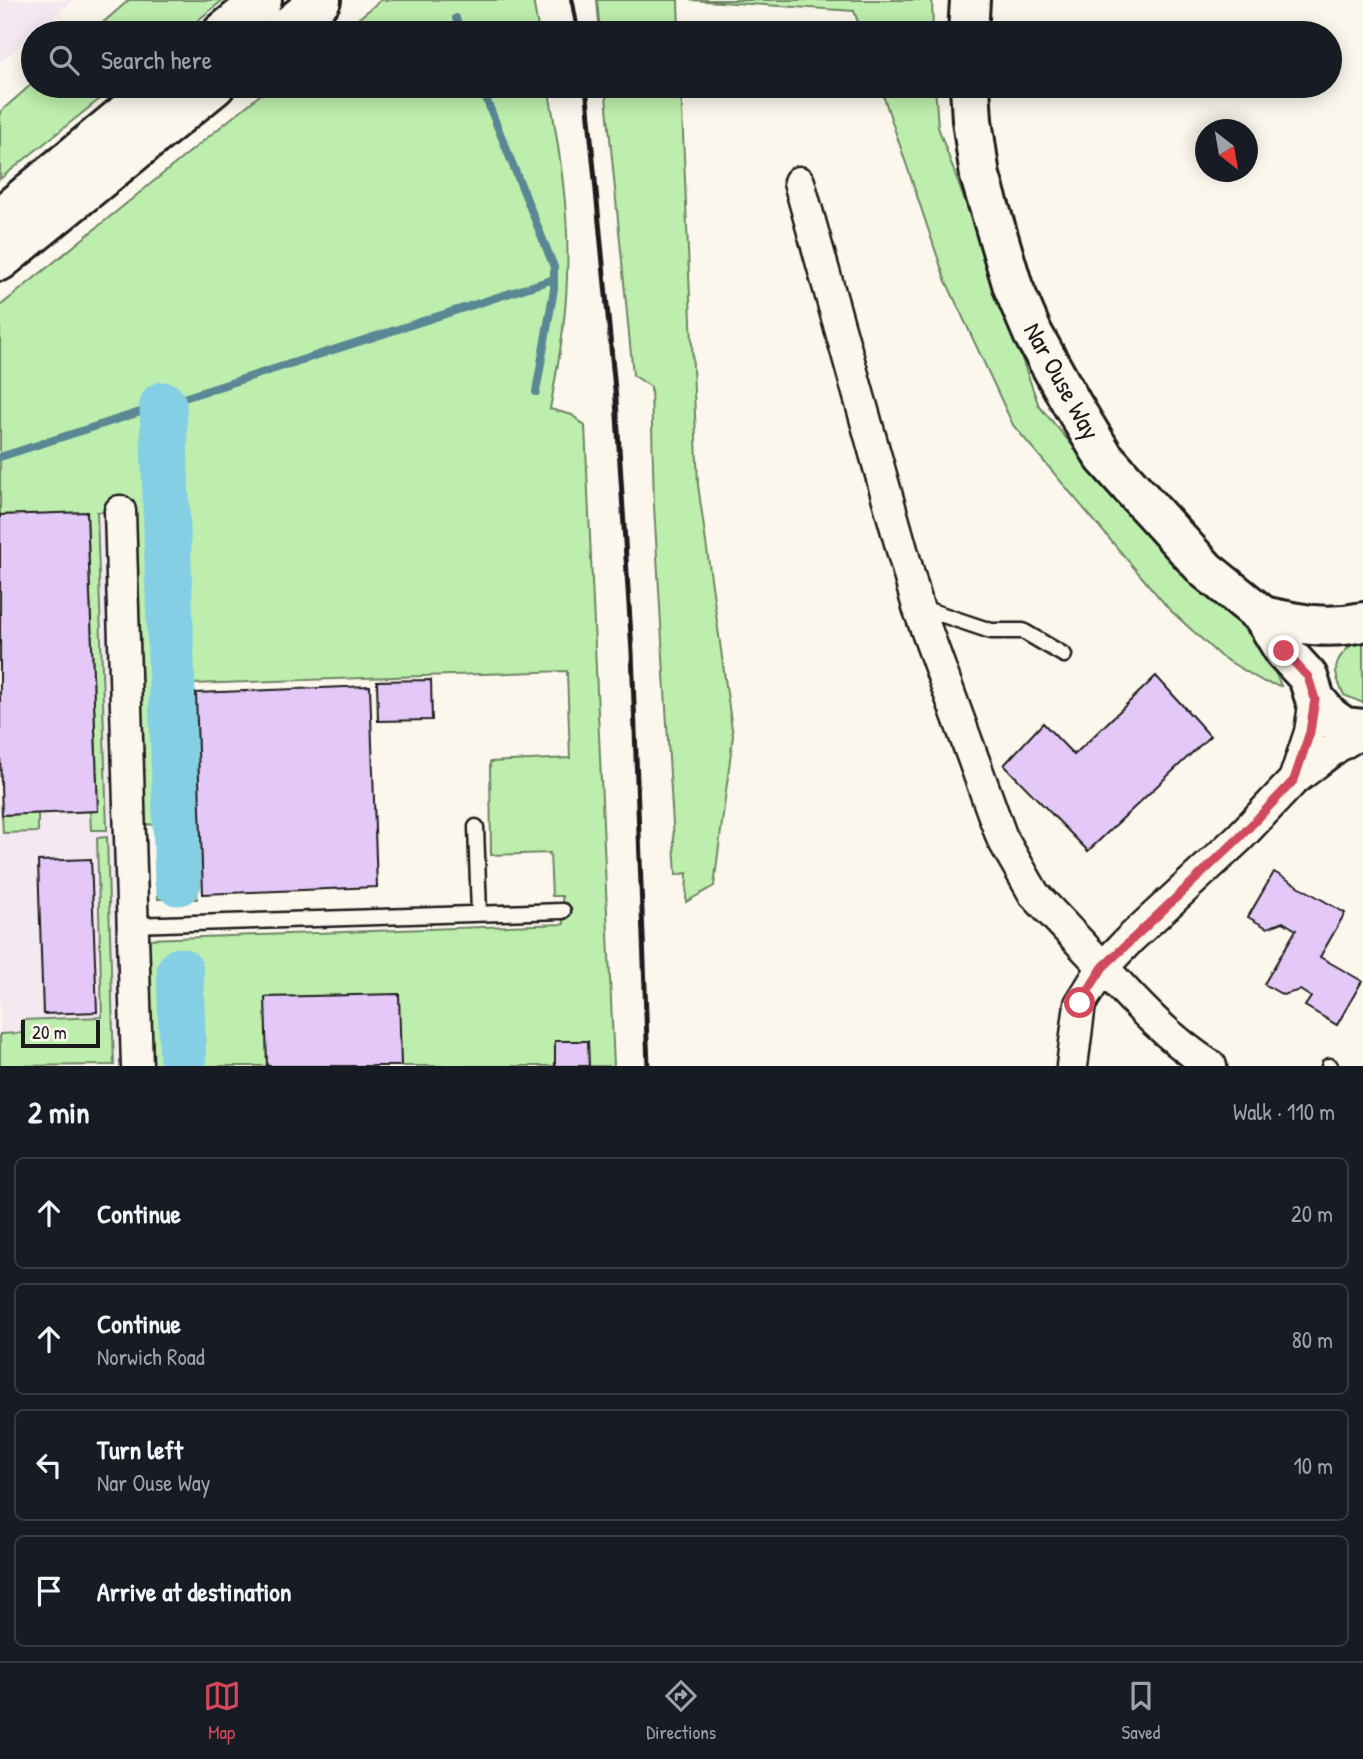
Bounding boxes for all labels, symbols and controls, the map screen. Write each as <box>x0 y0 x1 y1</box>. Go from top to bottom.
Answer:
search box <box>21 21 1342 98</box>
icon: search <box>45 41 83 79</box>
text: Search here <box>101 42 212 77</box>
north arrow <box>1195 119 1258 182</box>
street label: Nar Ouse Way <box>1016 316 1109 445</box>
route end <box>1268 635 1299 666</box>
route start <box>1064 987 1095 1018</box>
scale bar <box>21 1017 100 1049</box>
text: 20 m <box>32 1019 67 1045</box>
text: 2 min <box>28 1092 90 1132</box>
text: Walk · 110 m <box>1233 1096 1335 1127</box>
icon: ahead <box>30 1194 68 1232</box>
text: Continue <box>97 1196 181 1231</box>
text: 20 m <box>1291 1198 1333 1229</box>
text: Continue <box>97 1306 181 1341</box>
icon: ahead <box>30 1320 68 1358</box>
text: 80 m <box>1292 1324 1333 1355</box>
text: Norwich Road <box>97 1341 205 1372</box>
text: Turn left <box>97 1432 183 1467</box>
icon: left <box>30 1446 68 1484</box>
text: 10 m <box>1293 1450 1333 1481</box>
text: Nar Ouse Way <box>97 1467 211 1498</box>
icon: arrive <box>30 1572 68 1610</box>
text: Arrive at destination <box>97 1574 292 1609</box>
tab: Map <box>203 1677 241 1745</box>
tab: Directions <box>646 1677 716 1745</box>
tab: Saved <box>1122 1677 1160 1745</box>

